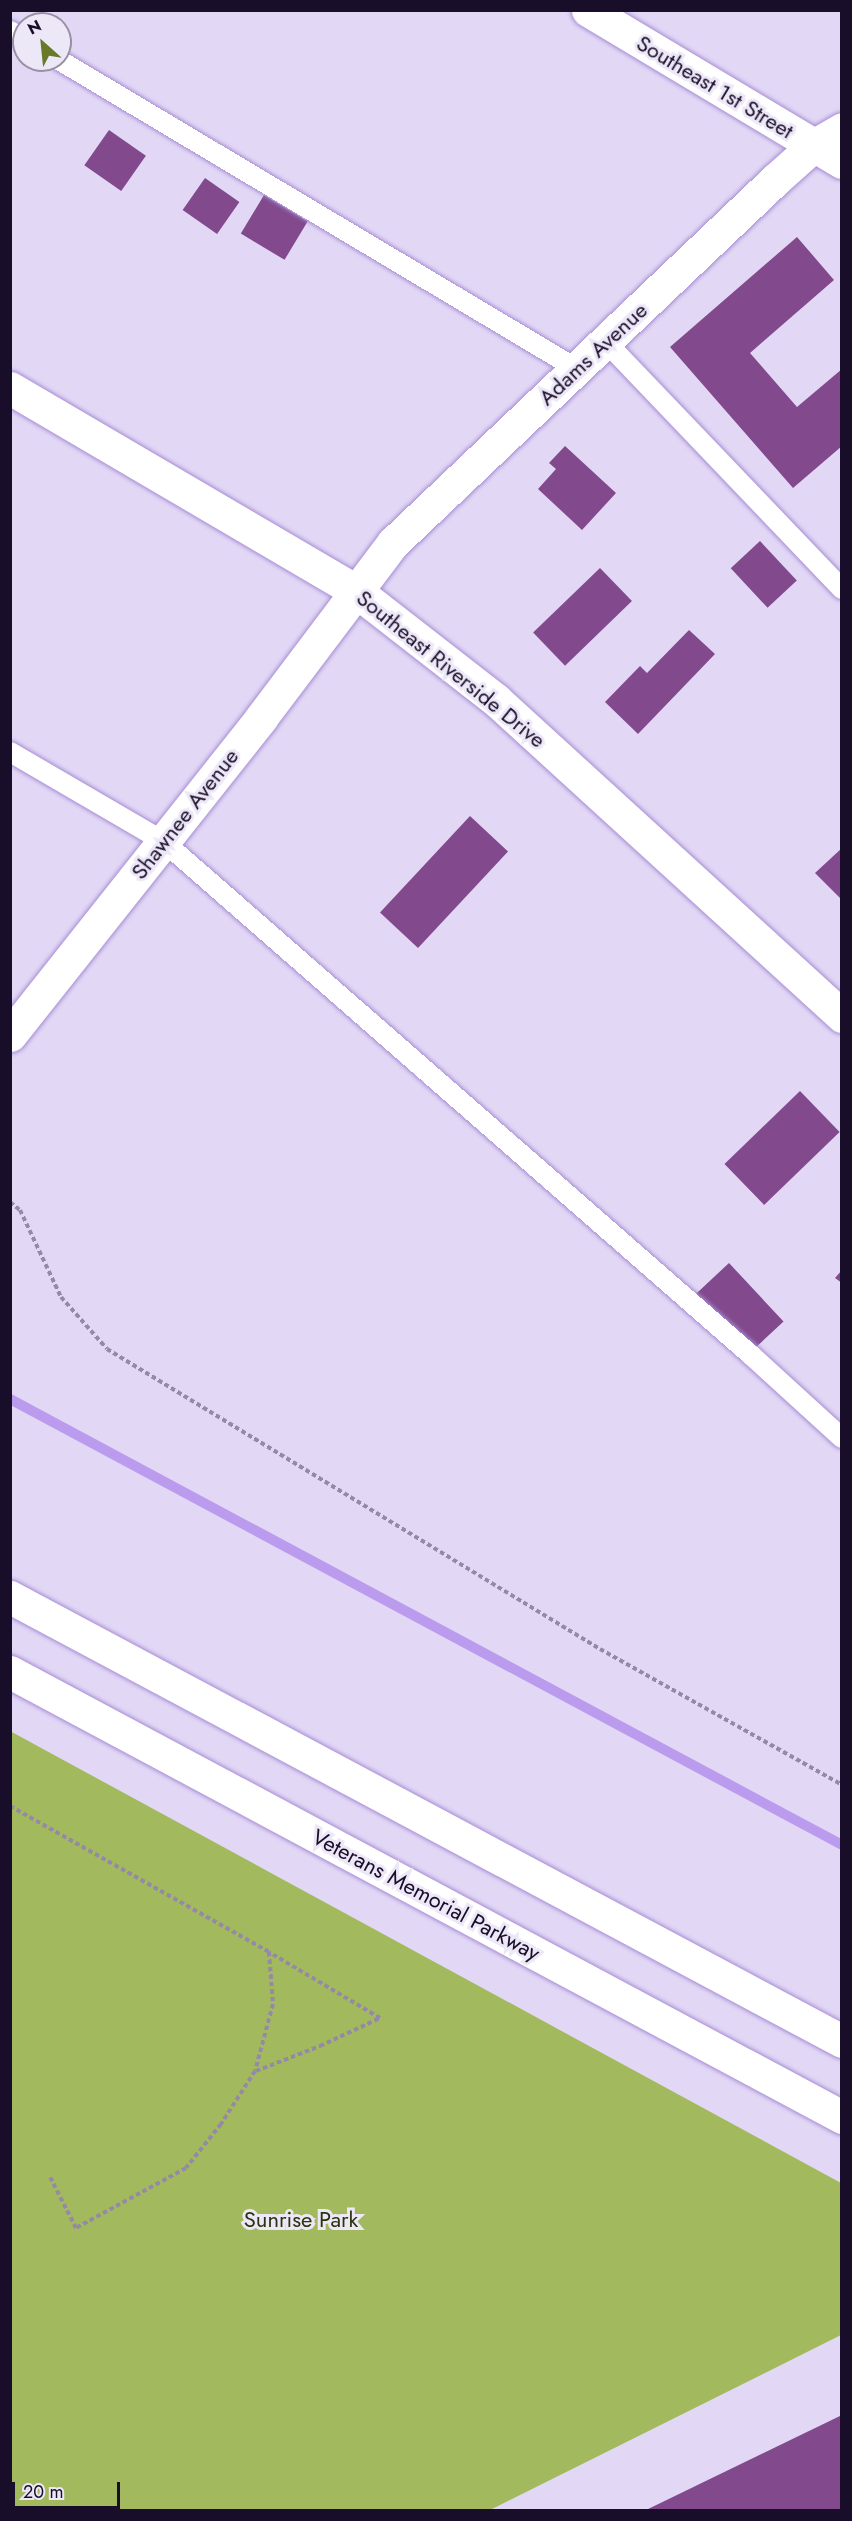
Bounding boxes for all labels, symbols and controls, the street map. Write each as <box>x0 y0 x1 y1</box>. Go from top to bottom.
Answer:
north arrow <box>12 12 72 72</box>
text: N <box>24 14 45 40</box>
street label: Southeast 1st Street <box>632 30 798 144</box>
street label: Adams Avenue <box>533 297 653 411</box>
street label: Southeast Riverside Drive <box>351 585 551 753</box>
street label: Shawnee Avenue <box>126 743 244 885</box>
street label: Veterans Memorial Parkway <box>308 1824 544 1966</box>
park label: Sunrise Park <box>244 2207 358 2233</box>
scale bar <box>15 2470 123 2508</box>
text: 20 m <box>23 2479 63 2505</box>

